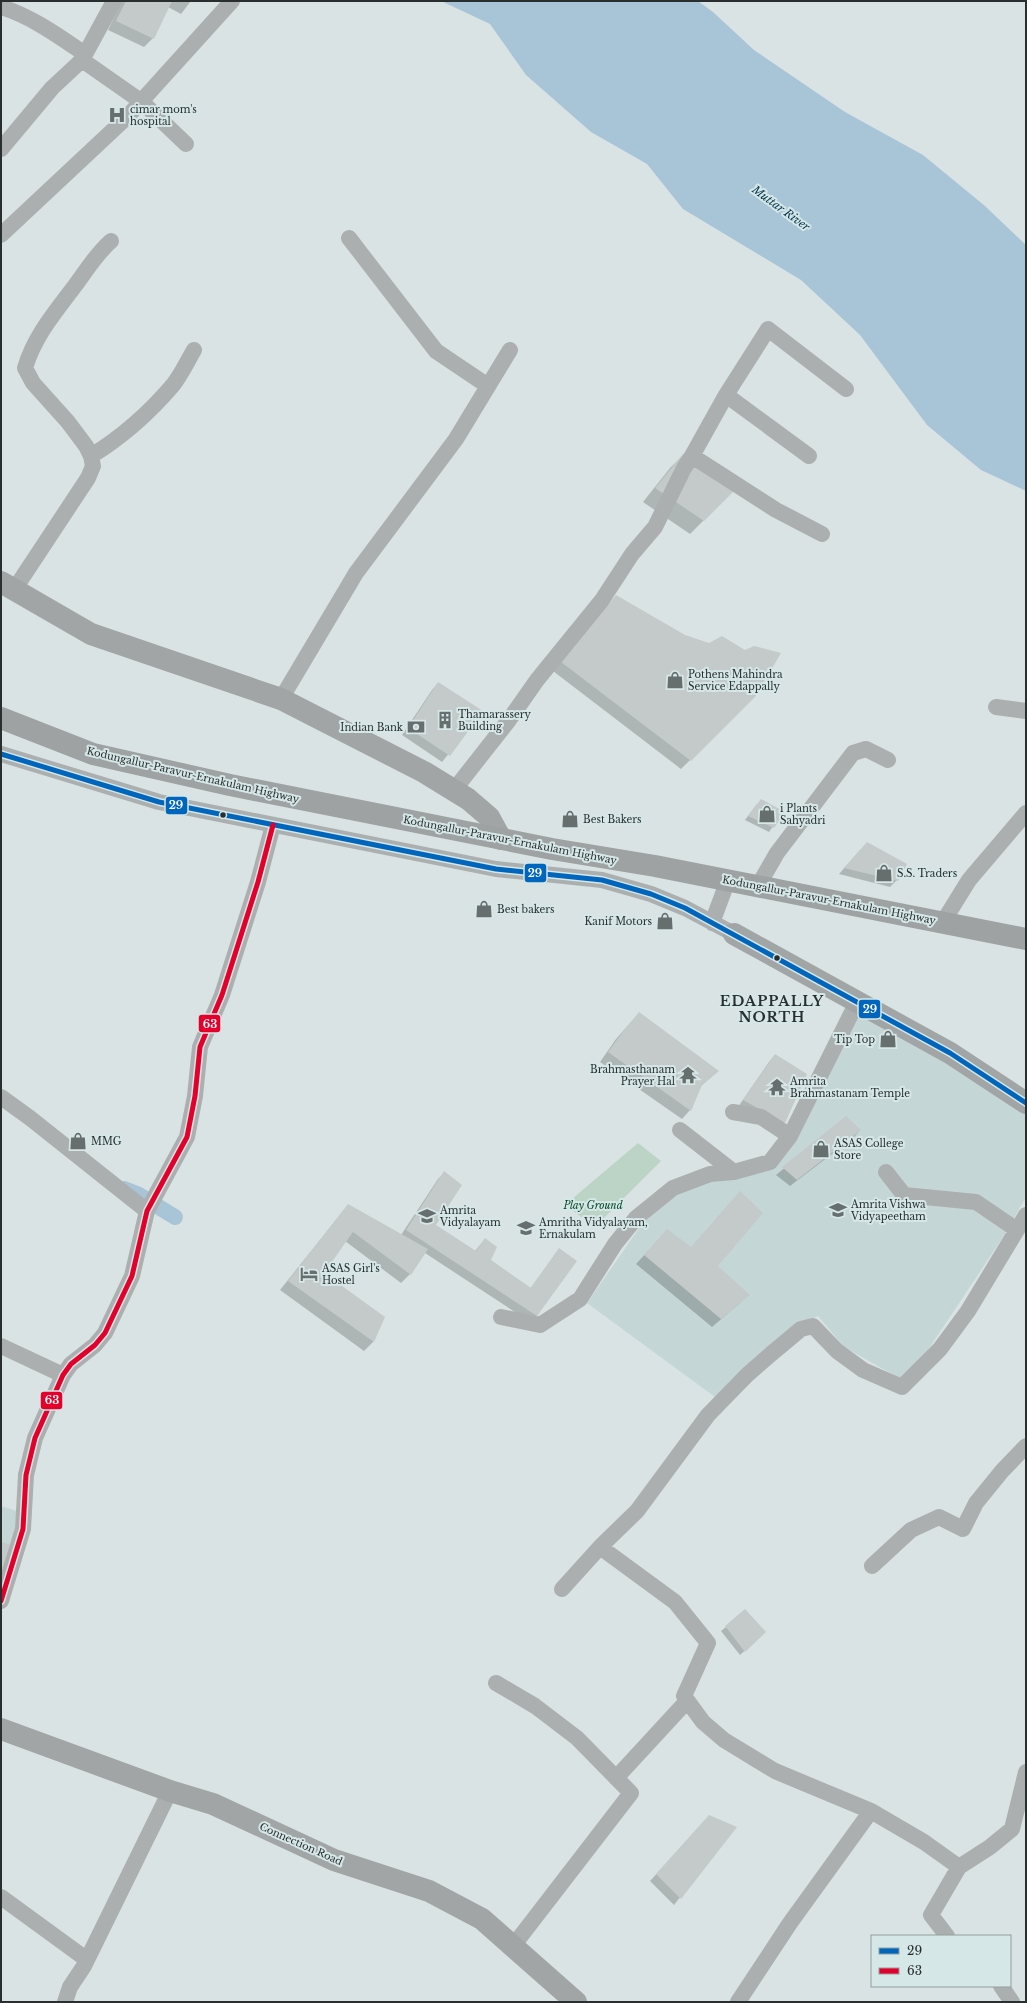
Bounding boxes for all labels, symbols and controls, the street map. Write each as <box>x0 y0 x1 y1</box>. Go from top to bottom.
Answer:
place label: cimar mom's hospital <box>130 103 197 128</box>
hospital icon: cimar mom's hospital <box>107 105 127 125</box>
water label: Muttar River <box>749 182 813 234</box>
place label: Pothens Mahindra Service Edappally <box>688 668 783 693</box>
shop icon: Pothens Mahindra Service Edappally <box>665 670 685 690</box>
place label: Thamarassery Building <box>458 708 532 733</box>
building icon: Thamarassery Building <box>435 710 455 730</box>
bank icon: Indian Bank <box>406 717 426 737</box>
place label: Indian Bank <box>340 721 404 734</box>
street label: Kodungallur-Paravur-Ernakulam Highway <box>86 744 301 806</box>
line badge: 29 <box>165 796 188 815</box>
text: 29 <box>169 798 183 812</box>
place label: i Plants Sahyadri <box>780 802 826 827</box>
shop icon: i Plants Sahyadri <box>757 804 777 824</box>
shop icon: Best Bakers <box>560 809 580 829</box>
unlabelled marker <box>218 810 228 820</box>
street label: Kodungallur-Paravur-Ernakulam Highway <box>402 813 619 867</box>
place label: Best Bakers <box>583 813 642 826</box>
line badge: 29 <box>524 863 547 883</box>
shop icon: S.S. Traders <box>874 863 894 883</box>
text: 29 <box>528 866 542 880</box>
place label: S.S. Traders <box>897 867 958 880</box>
street label: Kodungallur-Paravur-Ernakulam Highway <box>721 873 938 927</box>
shop icon: Best bakers <box>474 899 494 919</box>
place label: Best bakers <box>497 903 555 916</box>
shop icon: Kanif Motors <box>655 911 675 931</box>
place label: Kanif Motors <box>585 915 652 928</box>
unlabelled marker <box>772 953 782 963</box>
district label: EDAPPALLY NORTH <box>720 992 824 1026</box>
line badge: 29 <box>858 999 881 1019</box>
text: 29 <box>863 1002 877 1016</box>
line badge: 63 <box>198 1014 221 1033</box>
text: 63 <box>203 1017 217 1031</box>
shop icon: Tip Top <box>878 1029 898 1049</box>
place label: Tip Top <box>834 1033 875 1046</box>
place label: Brahmasthanam Prayer Hal <box>590 1063 675 1088</box>
temple icon: Brahmasthanam Prayer Hal <box>678 1065 698 1085</box>
place label: Amrita Brahmastanam Temple <box>789 1075 910 1100</box>
temple icon: Amrita Brahmastanam Temple <box>767 1077 787 1097</box>
shop icon: MMG <box>68 1131 88 1151</box>
place label: MMG <box>91 1135 122 1148</box>
place label: ASAS College Store <box>833 1137 904 1162</box>
shop icon: ASAS College Store <box>811 1139 831 1159</box>
place label: Amrita Vishwa Vidyapeetham <box>850 1198 926 1223</box>
park label: Play Ground <box>562 1199 623 1212</box>
school or university icon: Amrita Vishwa Vidyapeetham <box>828 1200 848 1220</box>
place label: Amrita Vidyalayam <box>439 1204 501 1229</box>
school or university icon: Amrita Vidyalayam <box>417 1206 437 1226</box>
place label: Amritha Vidyalayam, Ernakulam <box>538 1216 648 1241</box>
school or university icon: Amritha Vidyalayam, Ernakulam <box>516 1218 536 1238</box>
place label: ASAS Girl's Hostel <box>321 1262 380 1287</box>
hotel icon: ASAS Girl's Hostel <box>299 1264 319 1284</box>
line badge: 63 <box>40 1391 63 1410</box>
text: 63 <box>45 1393 59 1407</box>
street label: Connection Road <box>257 1820 345 1868</box>
legend <box>871 1935 1011 1987</box>
text: 29 <box>907 1943 922 1958</box>
text: 63 <box>907 1963 922 1978</box>

